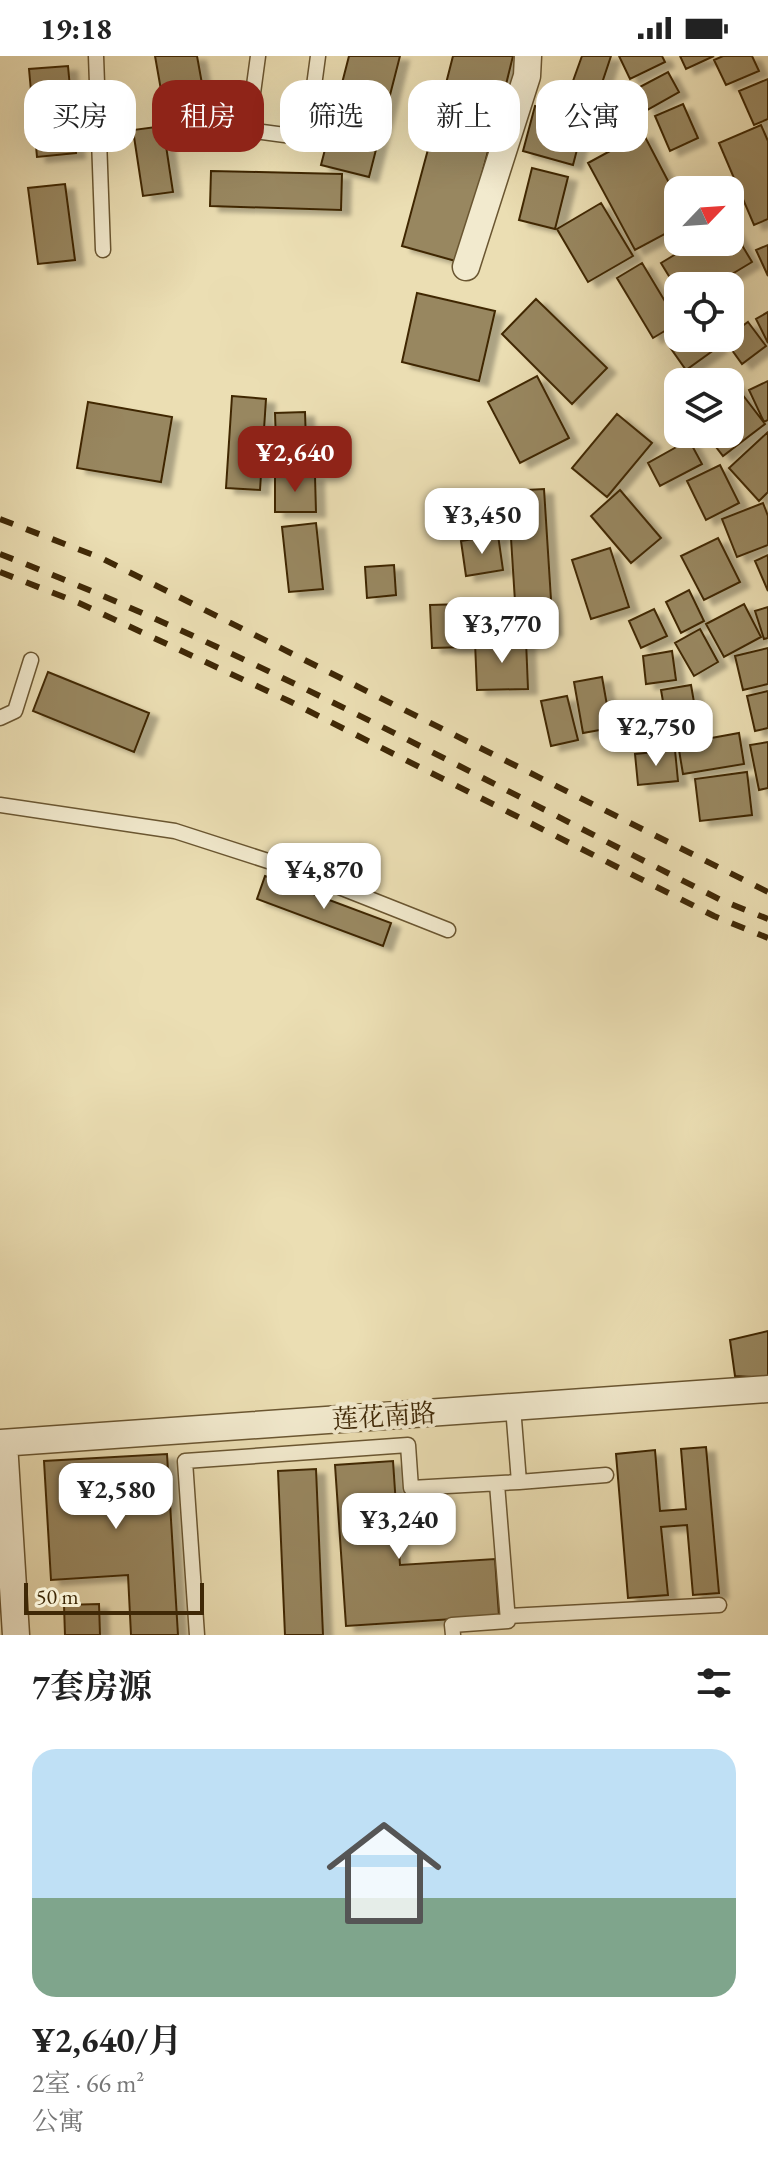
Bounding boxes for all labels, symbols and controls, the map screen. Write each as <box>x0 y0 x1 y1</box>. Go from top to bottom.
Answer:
text: 19:18 <box>40 9 112 48</box>
chip: 买房 <box>24 80 136 152</box>
chip: 租房 <box>152 80 264 152</box>
chip: 筛选 <box>280 80 392 152</box>
chip: 新上 <box>408 80 520 152</box>
chip: 公寓 <box>536 80 648 152</box>
north arrow <box>664 176 744 256</box>
map controls <box>664 176 744 448</box>
button: locate <box>664 272 744 352</box>
button: layers <box>664 368 744 448</box>
pin: ¥2,640 <box>230 426 360 494</box>
text: ¥2,640 <box>256 435 334 469</box>
pin: ¥3,450 <box>417 488 547 556</box>
text: ¥3,450 <box>443 497 521 531</box>
pin: ¥3,770 <box>437 597 567 665</box>
text: ¥3,770 <box>463 606 541 640</box>
pin: ¥2,750 <box>591 700 721 768</box>
text: ¥2,750 <box>617 709 695 743</box>
pin: ¥4,870 <box>259 843 389 911</box>
text: ¥4,870 <box>285 852 363 886</box>
street label: 莲花南路 <box>331 1395 437 1437</box>
pin: ¥2,580 <box>51 1463 181 1531</box>
text: ¥2,580 <box>77 1472 155 1506</box>
pin: ¥3,240 <box>334 1493 464 1561</box>
text: ¥3,240 <box>360 1502 438 1536</box>
scale bar <box>24 1579 204 1615</box>
text: 50 m <box>36 1582 79 1611</box>
icon: filters <box>692 1661 736 1705</box>
text: 7套房源 <box>32 1664 152 1708</box>
icon: home <box>312 1801 456 1945</box>
text: ¥2,640/月 <box>32 2018 182 2062</box>
text: 2室 · 66 m² <box>32 2066 144 2100</box>
text: 公寓 <box>32 2104 84 2138</box>

